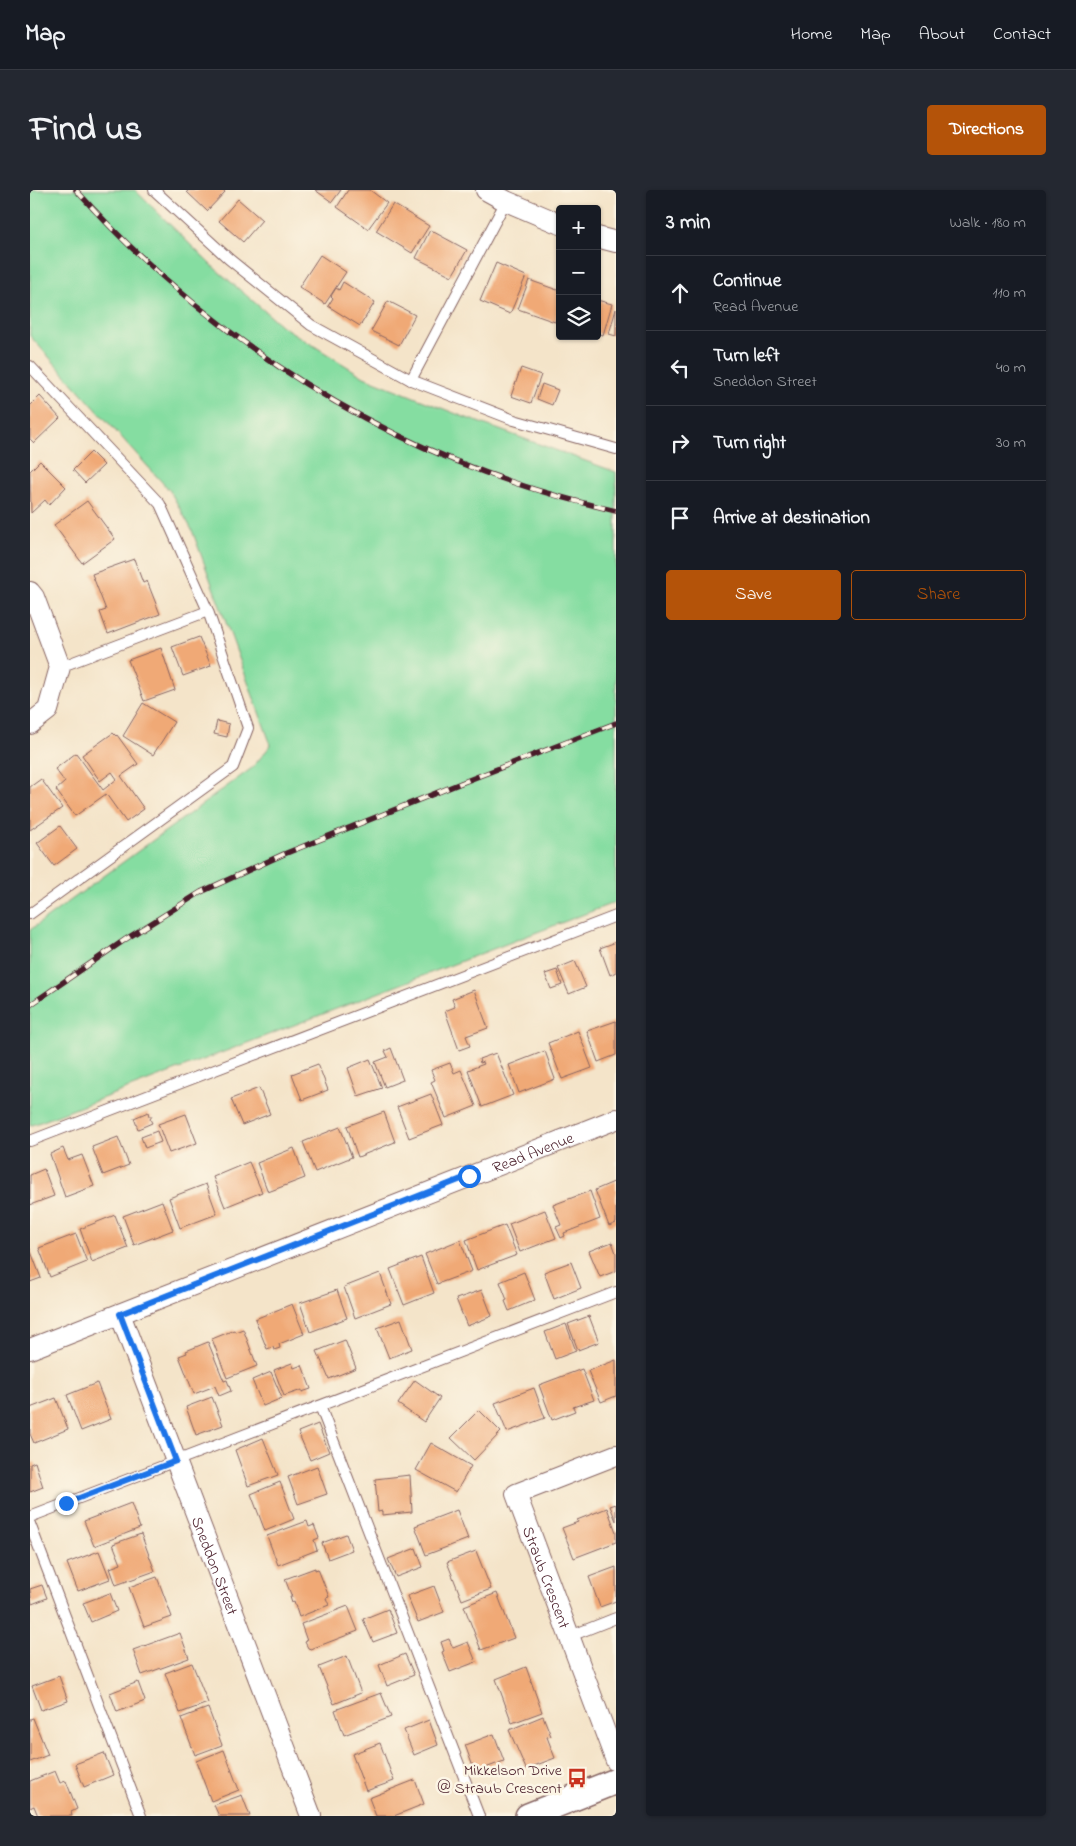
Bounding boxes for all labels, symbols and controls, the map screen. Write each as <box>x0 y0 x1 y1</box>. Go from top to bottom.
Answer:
text: Map <box>25 17 66 52</box>
text: Home <box>791 22 832 48</box>
text: Map <box>860 22 891 48</box>
text: About <box>919 22 965 48</box>
text: Contact <box>993 22 1051 48</box>
text: Find us <box>30 105 142 156</box>
button: Directions <box>927 105 1046 155</box>
map controls <box>556 205 601 340</box>
button: + <box>556 205 601 250</box>
text: 3 min <box>666 208 710 238</box>
text: Walk · 180 m <box>949 211 1026 235</box>
button: − <box>556 250 601 295</box>
text: Continue <box>713 268 781 295</box>
icon: ahead <box>666 279 694 307</box>
text: 110 m <box>992 281 1026 305</box>
button: layers <box>556 295 601 340</box>
text: Read Avenue <box>713 295 799 319</box>
text: Turn left <box>713 343 780 370</box>
icon: left <box>666 354 694 382</box>
text: 40 m <box>996 356 1026 380</box>
text: Sneddon Street <box>713 370 817 394</box>
icon: right <box>666 429 694 457</box>
text: Turn right <box>713 430 786 457</box>
text: 30 m <box>996 431 1026 455</box>
icon: arrive <box>666 504 694 532</box>
text: Arrive at destination <box>713 505 870 532</box>
button: Save <box>666 570 841 620</box>
button: Share <box>851 570 1026 620</box>
street label: Read Avenue <box>489 1126 578 1180</box>
route start <box>458 1165 481 1188</box>
route end <box>55 1492 78 1515</box>
street label: Sneddon Street <box>184 1513 244 1620</box>
street label: Straub Crescent <box>515 1523 576 1633</box>
place label: Mikkelson Drive @ Straub Crescent <box>438 1759 563 1801</box>
bus stop icon: Mikkelson Drive @ Straub Crescent <box>566 1767 588 1789</box>

